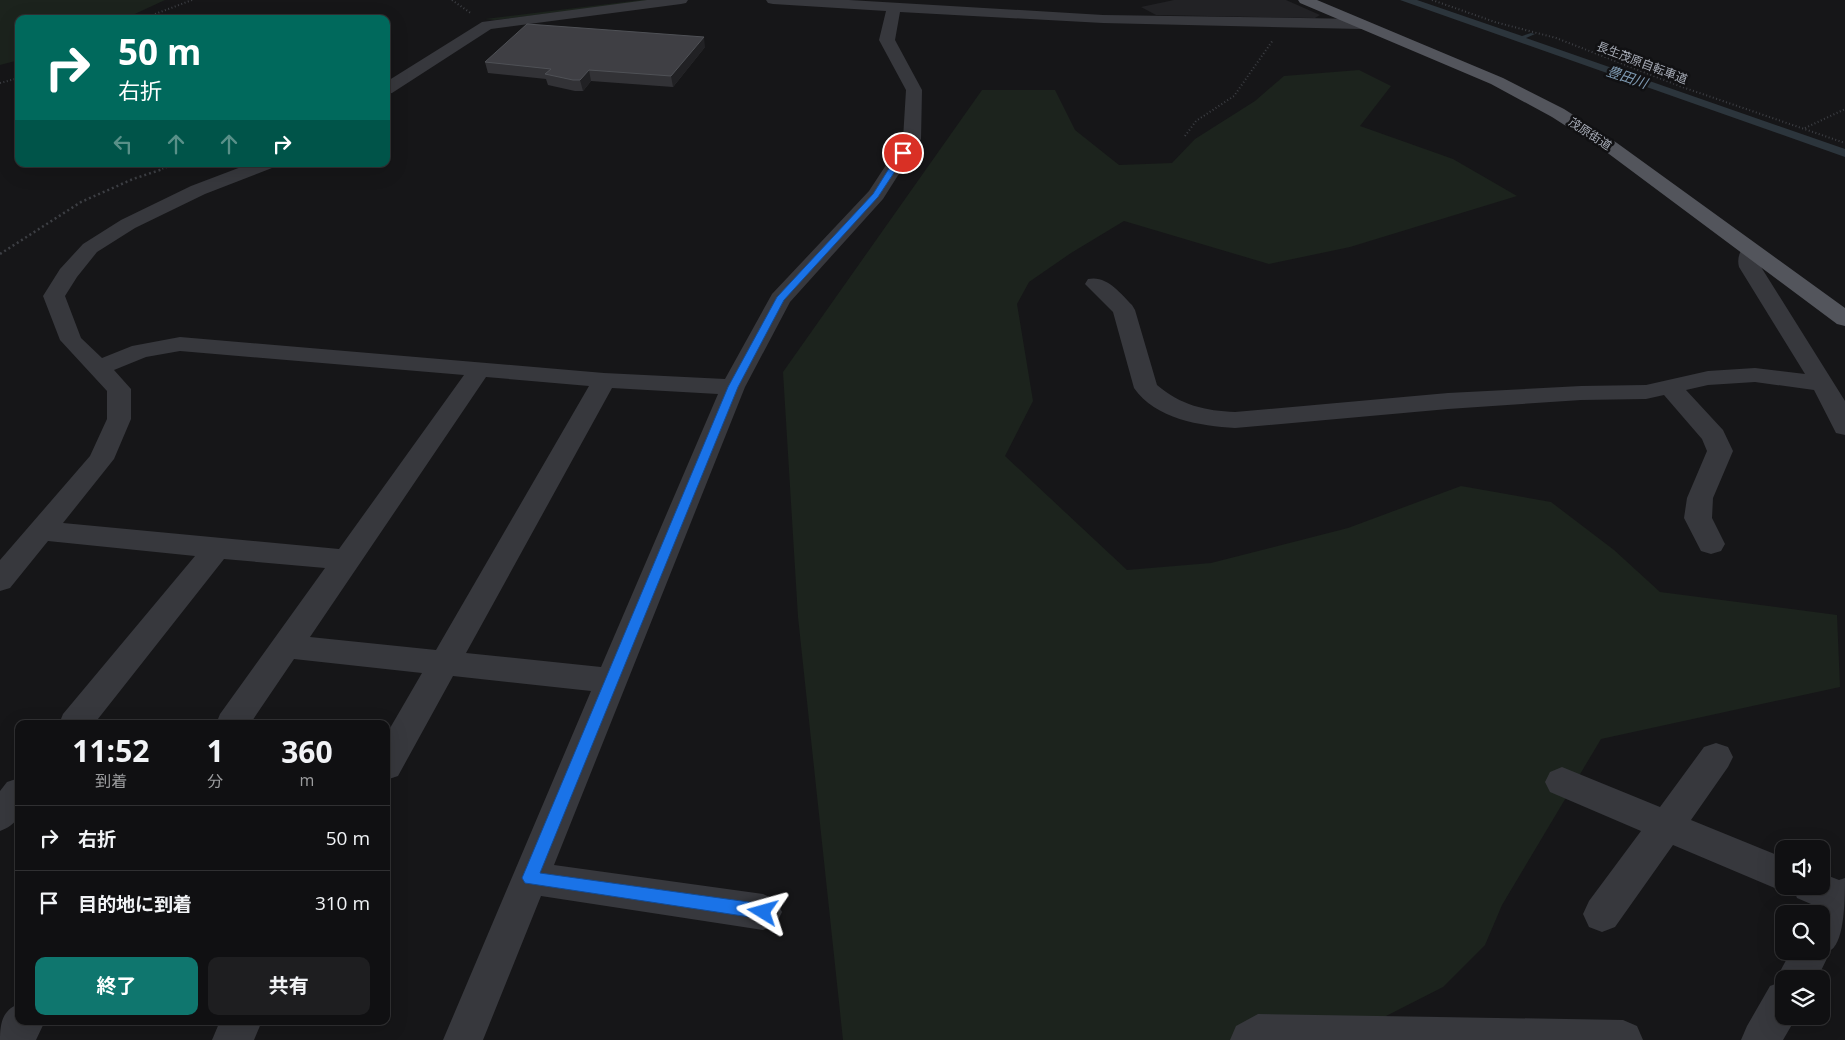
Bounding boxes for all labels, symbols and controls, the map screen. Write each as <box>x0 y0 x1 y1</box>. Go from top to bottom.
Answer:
text: 50 m <box>118 28 201 75</box>
icon: right <box>35 35 100 100</box>
street label: 長生茂原自転車道 <box>1594 37 1690 88</box>
water label: 豊田川 <box>1604 61 1652 93</box>
text: 右折 <box>118 75 162 105</box>
street label: 茂原街道 <box>1566 113 1615 154</box>
icon: left <box>109 130 137 158</box>
icon: ahead <box>162 130 190 158</box>
icon: ahead <box>215 130 243 158</box>
icon: right <box>268 130 296 158</box>
pin <box>882 132 924 174</box>
icon: arrive <box>889 139 917 167</box>
text: 11:52 <box>72 730 149 771</box>
text: 1 <box>207 730 224 771</box>
text: 360 <box>281 731 333 772</box>
text: m <box>300 769 314 791</box>
text: 到着 <box>95 770 127 792</box>
text: 分 <box>207 770 223 792</box>
icon: right <box>35 824 63 852</box>
text: 50 m <box>326 825 370 851</box>
text: 右折 <box>78 826 116 852</box>
map controls <box>1775 840 1830 1025</box>
button: sound <box>1775 840 1830 895</box>
position arrow <box>736 885 788 937</box>
icon: arrive <box>35 889 63 917</box>
text: 310 m <box>315 890 370 916</box>
text: 目的地に到着 <box>78 891 192 917</box>
button: search <box>1775 905 1830 960</box>
button: 終了 <box>35 957 198 1015</box>
button: 共有 <box>208 957 370 1015</box>
button: layers <box>1775 970 1830 1025</box>

